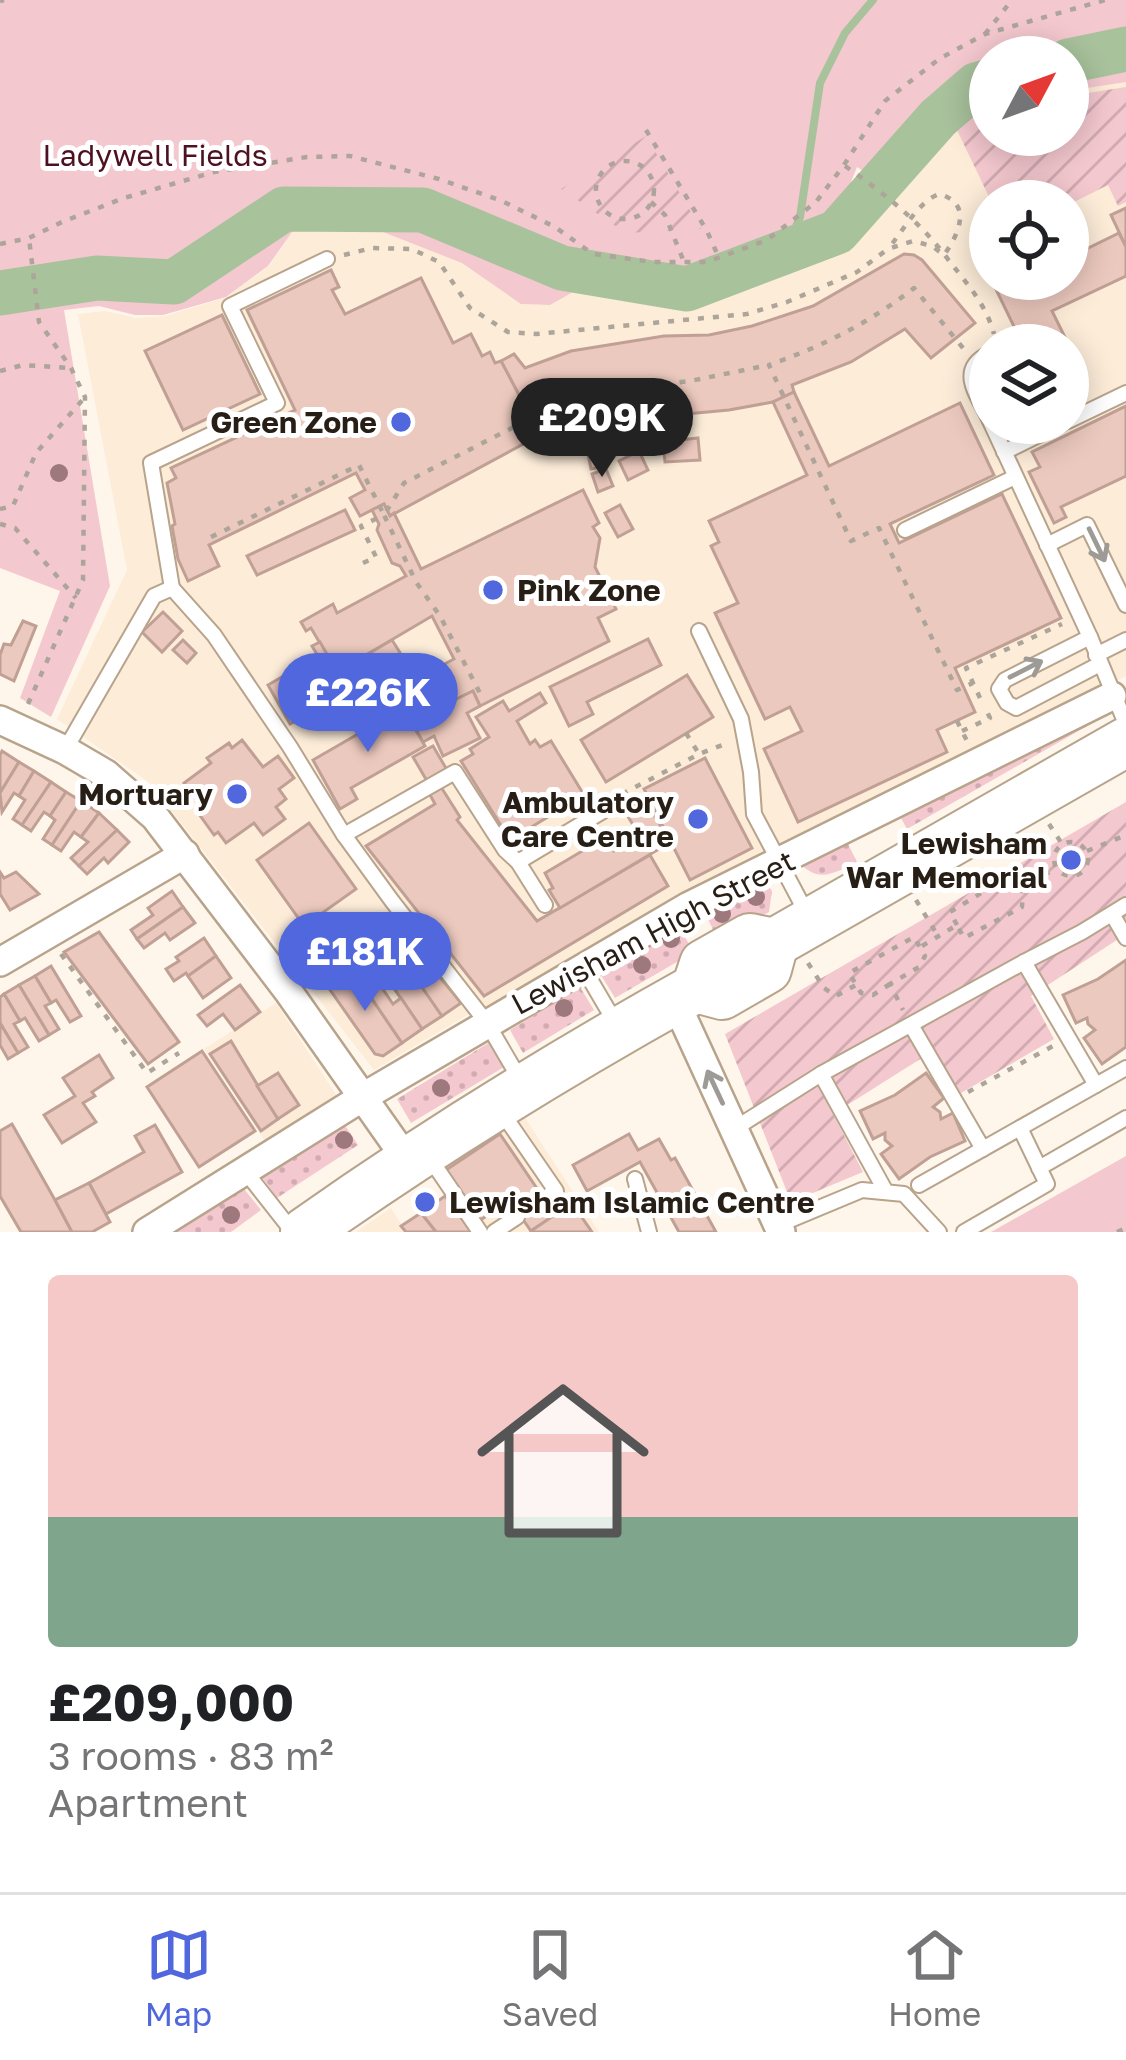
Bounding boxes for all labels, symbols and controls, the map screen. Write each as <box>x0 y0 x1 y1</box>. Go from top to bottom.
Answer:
north arrow <box>969 36 1089 156</box>
map controls <box>969 36 1089 444</box>
park label: Ladywell Fields <box>42 137 268 173</box>
button: locate <box>969 180 1089 300</box>
button: layers <box>969 324 1089 444</box>
pin: £209K <box>518 378 686 480</box>
text: £209K <box>538 393 666 440</box>
place label: Green Zone <box>210 404 377 440</box>
marker: Green Zone <box>388 409 414 435</box>
one-way arrow <box>1087 526 1109 562</box>
place label: Pink Zone <box>517 572 661 608</box>
marker: Pink Zone <box>480 577 506 603</box>
pin: £226K <box>284 653 452 755</box>
one-way arrow <box>1008 657 1043 680</box>
text: £226K <box>305 668 431 715</box>
place label: Mortuary <box>78 776 213 812</box>
marker: Mortuary <box>224 781 250 807</box>
place label: Ambulatory Care Centre <box>501 784 674 854</box>
marker: Ambulatory Care Centre <box>685 806 711 832</box>
place label: Lewisham War Memorial <box>846 825 1047 895</box>
street label: Lewisham High Street <box>505 842 801 1022</box>
marker: Lewisham War Memorial <box>1058 847 1084 873</box>
pin: £181K <box>281 912 449 1014</box>
text: £181K <box>305 927 425 974</box>
one-way arrow <box>703 1070 725 1106</box>
place label: Lewisham Islamic Centre <box>449 1184 815 1220</box>
marker: Lewisham Islamic Centre <box>412 1189 438 1215</box>
icon: home <box>455 1353 671 1569</box>
text: £209,000 <box>48 1671 294 1732</box>
text: 3 rooms · 83 m² <box>48 1732 333 1779</box>
text: Apartment <box>48 1779 248 1826</box>
tab: Map <box>145 1922 212 2033</box>
tab: Saved <box>502 1922 598 2033</box>
tab: Home <box>888 1922 981 2033</box>

